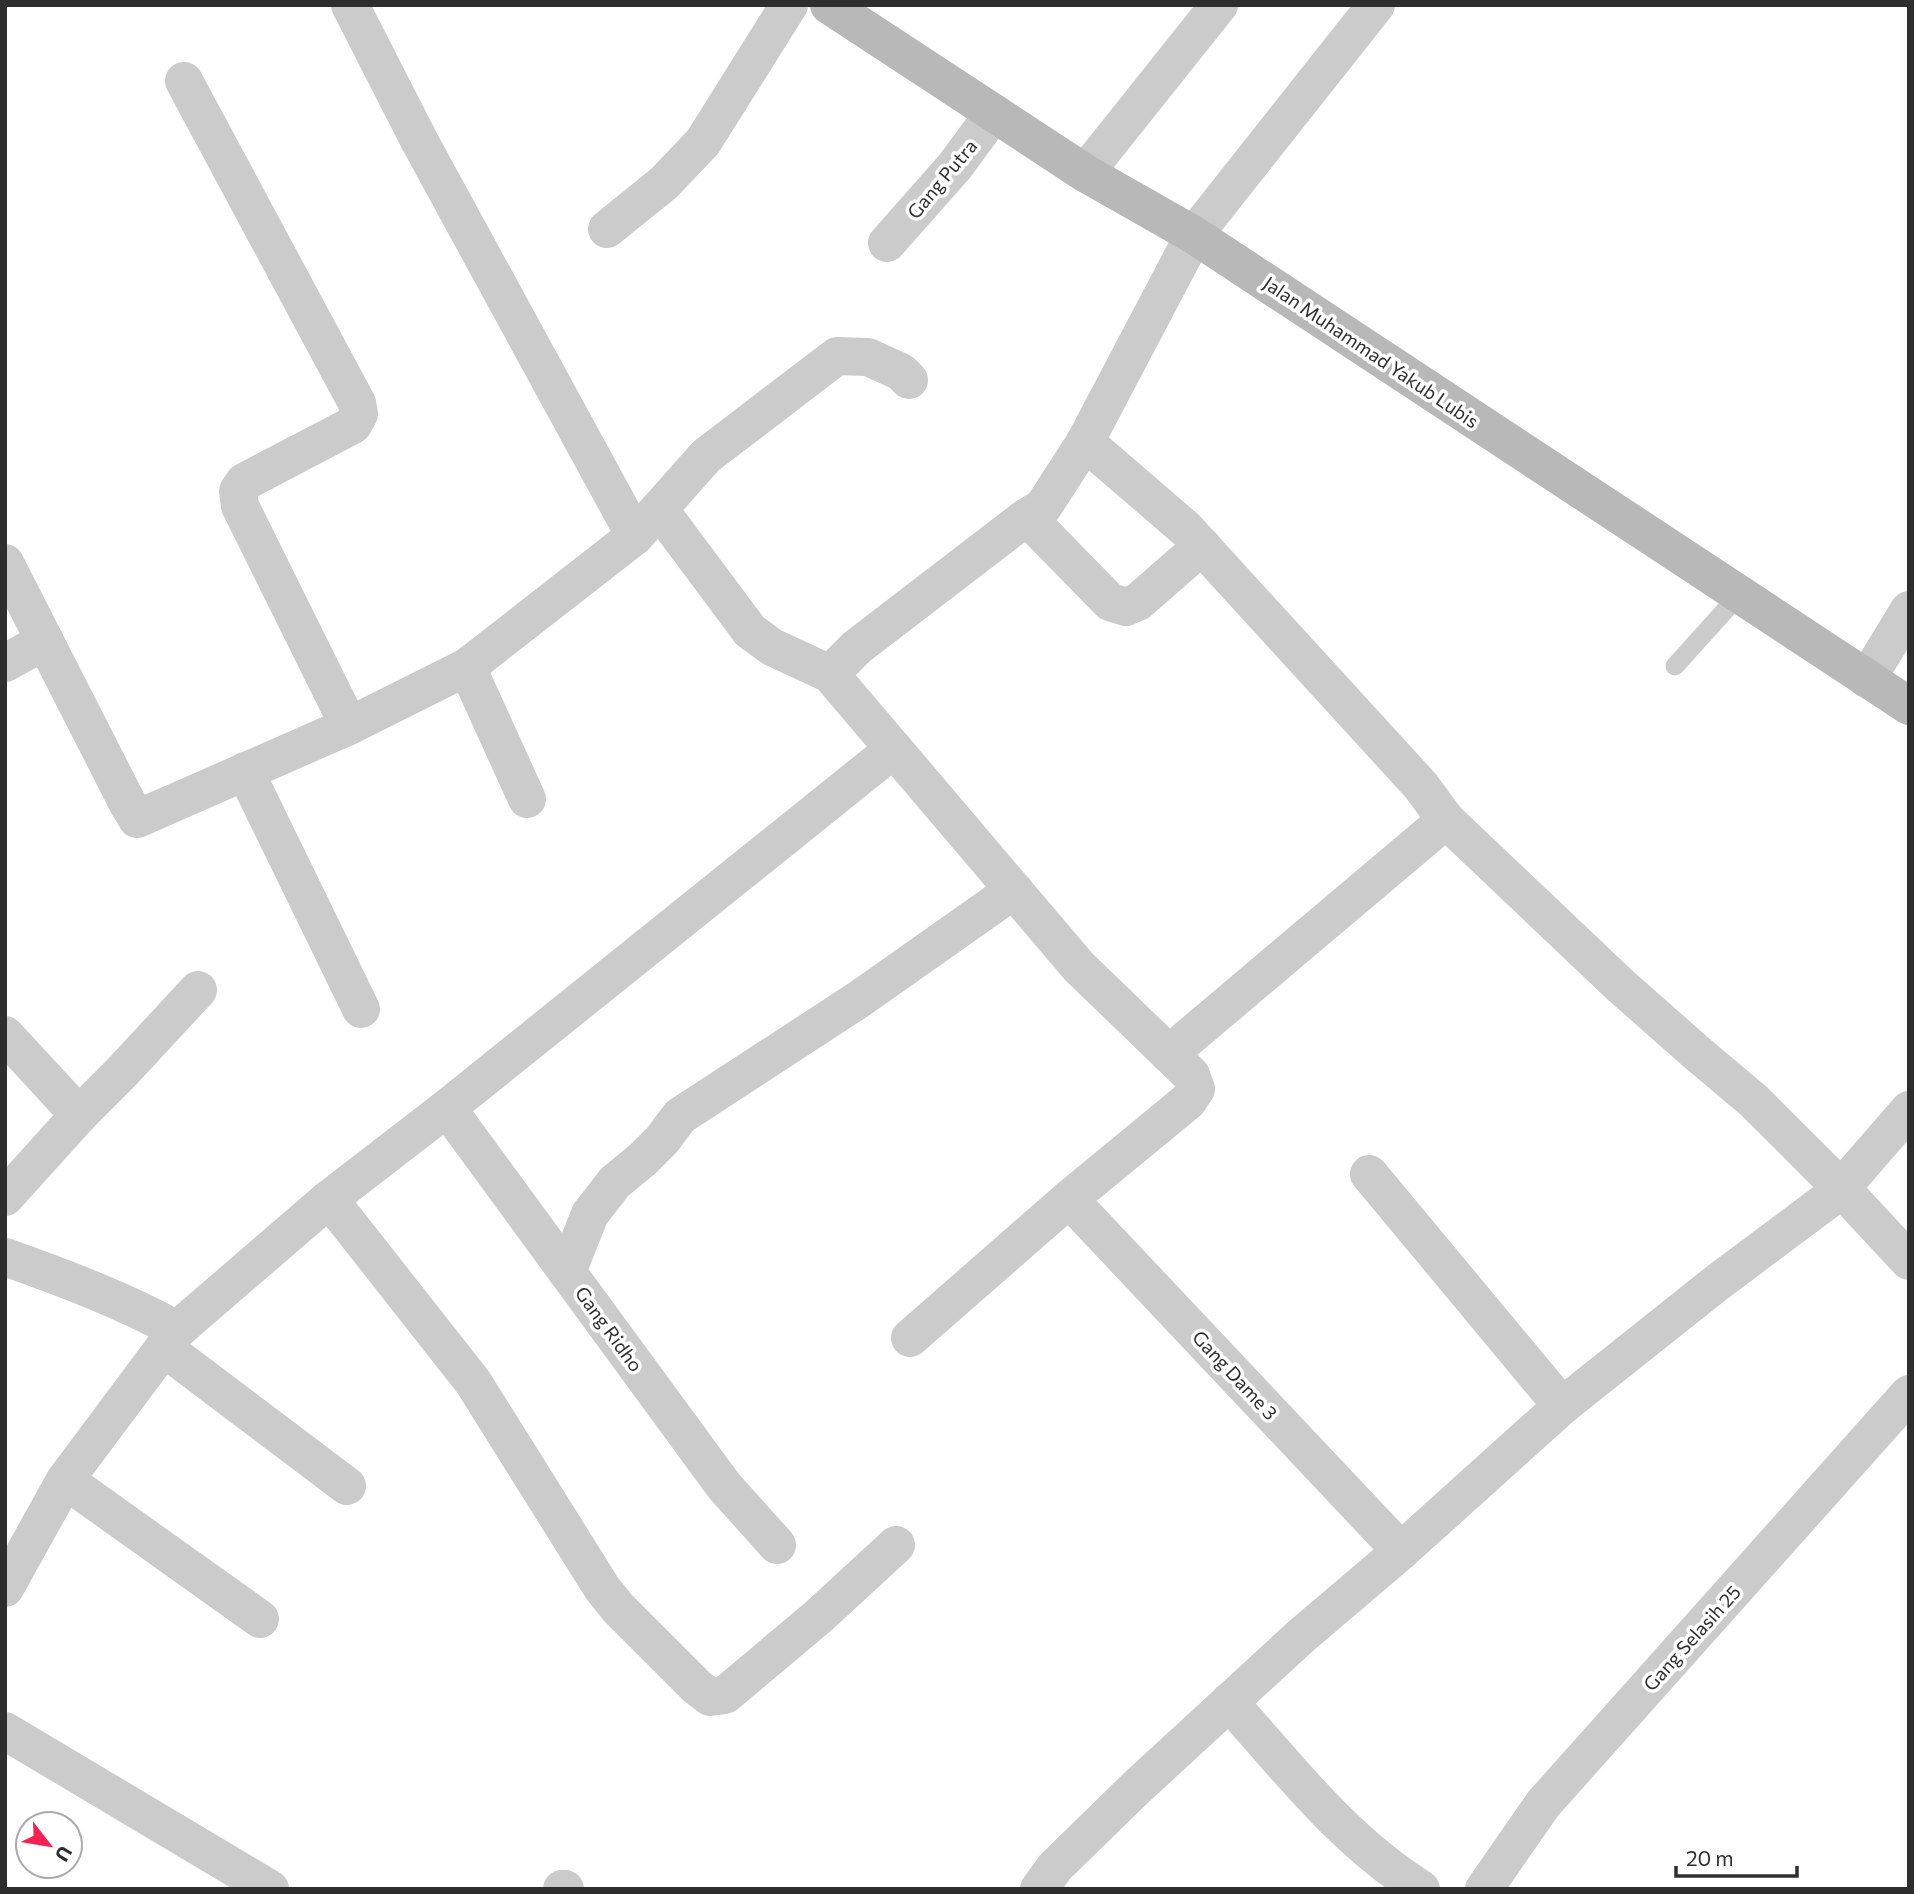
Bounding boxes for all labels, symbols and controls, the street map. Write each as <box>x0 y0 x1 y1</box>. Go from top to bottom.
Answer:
street label: Gang Putra <box>902 134 981 223</box>
street label: Jalan Muhammad Yakub Lubis <box>1259 271 1483 432</box>
street label: Gang Ridho <box>571 1282 648 1376</box>
street label: Gang Dame 3 <box>1188 1325 1283 1424</box>
street label: Gang Selasih 25 <box>1638 1580 1745 1695</box>
north arrow <box>14 1810 84 1880</box>
scale bar <box>1676 1834 1797 1878</box>
text: U <box>51 1842 77 1866</box>
text: 20 m <box>1686 1845 1734 1870</box>

